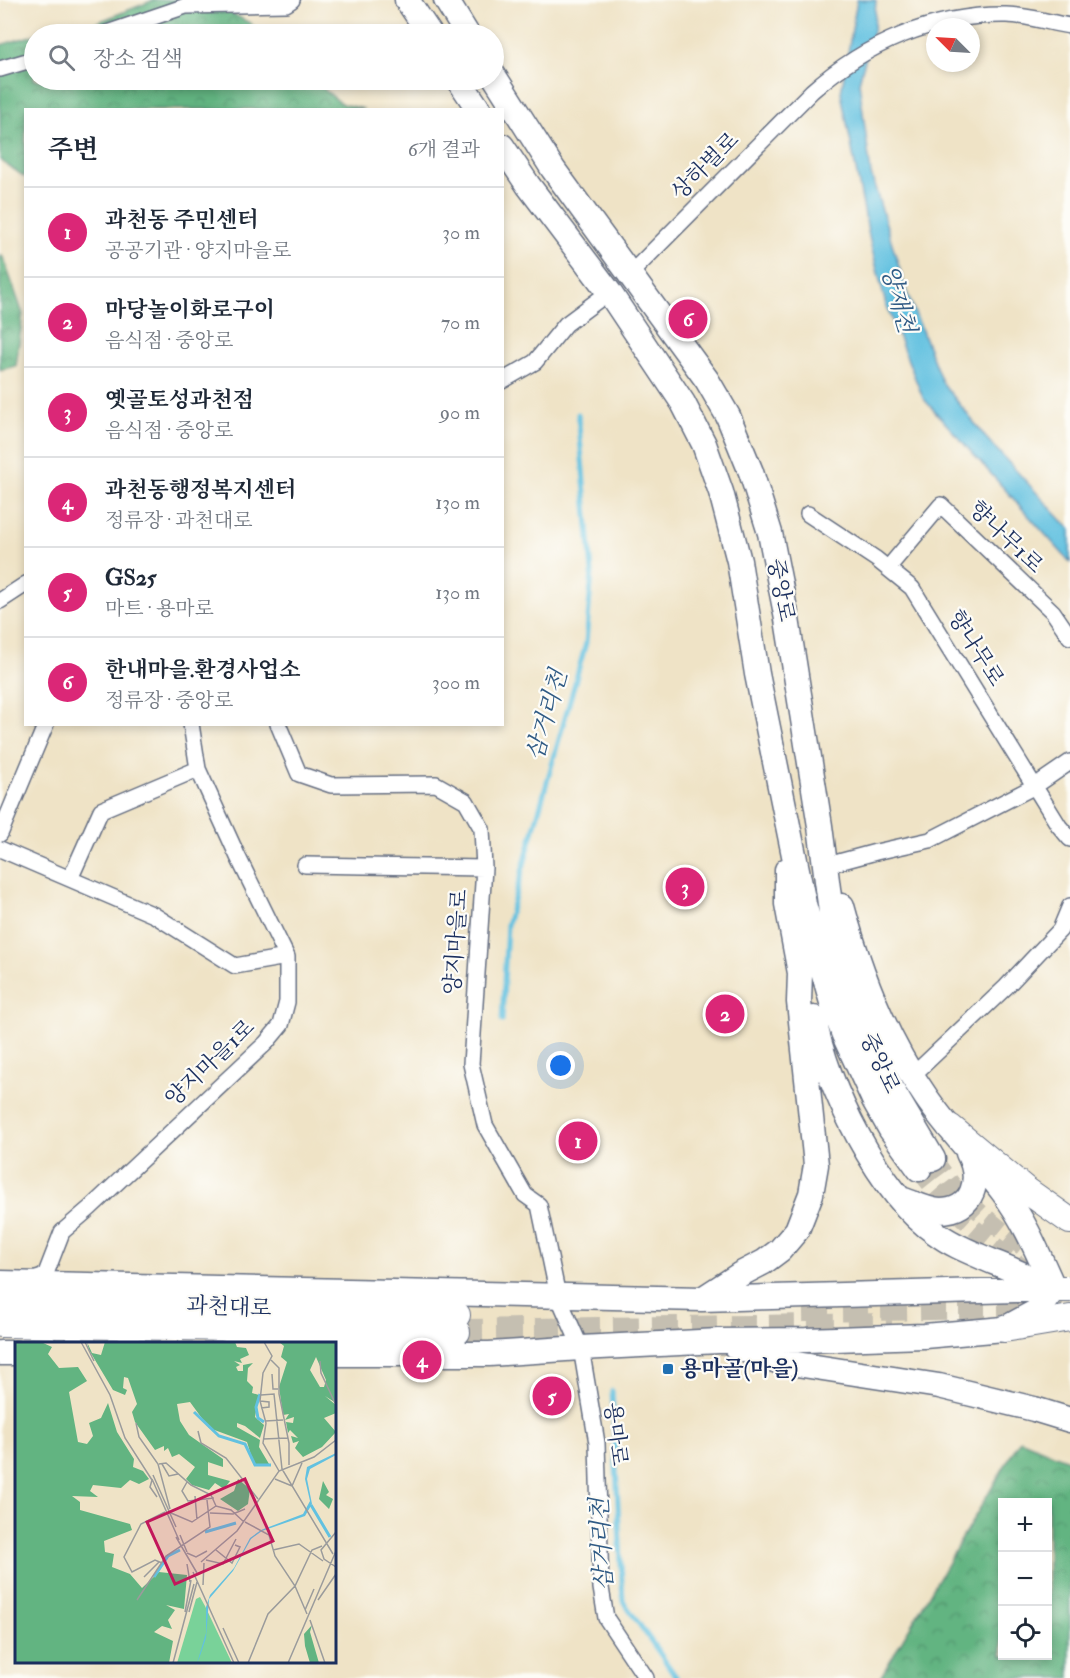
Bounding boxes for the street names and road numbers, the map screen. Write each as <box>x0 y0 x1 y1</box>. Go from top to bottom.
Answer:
street label: 상하벌로 <box>665 126 745 206</box>
street label: 향나무1로 <box>963 495 1049 579</box>
street label: 중앙로 <box>761 556 801 624</box>
street label: 향나무로 <box>942 605 1010 691</box>
street label: 양지마을로 <box>438 888 474 996</box>
street label: 양지마을1로 <box>159 1013 261 1113</box>
street label: 중앙로 <box>854 1028 906 1098</box>
street label: 과천대로 <box>186 1292 272 1322</box>
street label: 용마로 <box>598 1401 634 1467</box>

